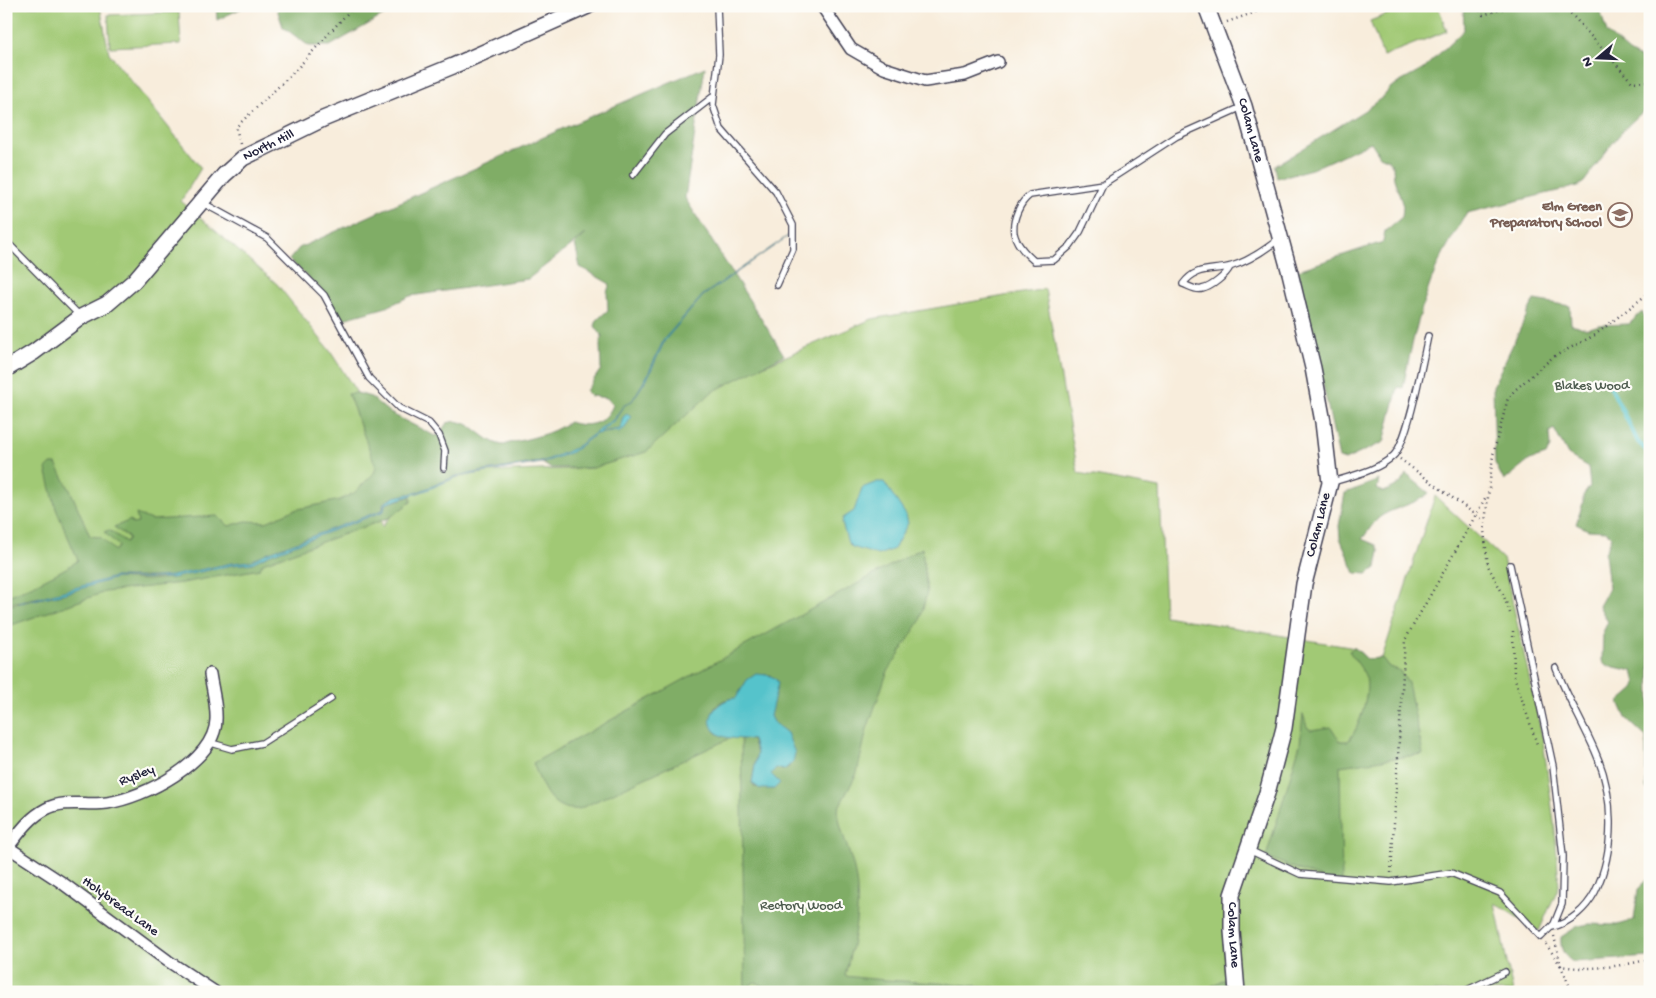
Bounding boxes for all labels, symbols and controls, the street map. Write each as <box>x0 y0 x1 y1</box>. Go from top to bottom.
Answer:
north arrow <box>1574 32 1624 82</box>
text: N <box>1579 54 1598 69</box>
street label: Colam Lane <box>1233 96 1268 165</box>
street label: North Hill <box>240 126 297 165</box>
place label: Elm Green Preparatory School <box>1489 199 1602 232</box>
school or university icon: Elm Green Preparatory School <box>1607 202 1633 228</box>
park label: Blakes Wood <box>1554 378 1631 395</box>
street label: Colam Lane <box>1303 490 1335 559</box>
street label: Rysley <box>117 761 157 790</box>
street label: Holybread Lane <box>78 873 162 941</box>
park label: Rectory Wood <box>760 898 844 915</box>
street label: Colam Lane <box>1223 902 1244 969</box>

